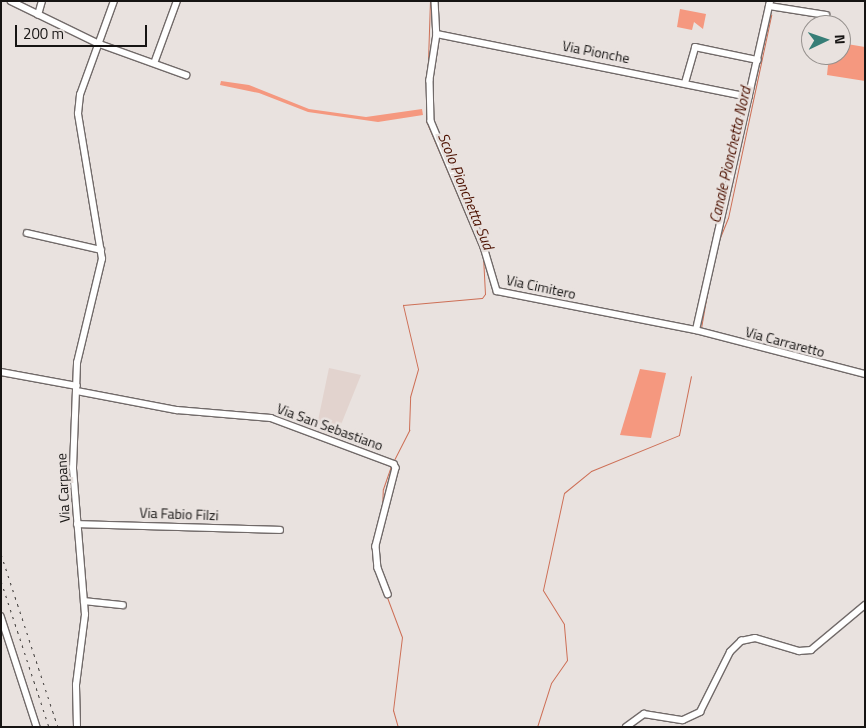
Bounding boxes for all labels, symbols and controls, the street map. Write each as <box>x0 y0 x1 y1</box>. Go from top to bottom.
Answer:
scale bar <box>18 15 150 47</box>
north arrow <box>801 15 851 65</box>
text: 200 m <box>23 22 64 45</box>
text: N <box>830 34 851 45</box>
street label: Via Pionche <box>561 37 631 67</box>
water label: Canale Pionchetta Nord <box>706 85 754 225</box>
water label: Scolo Pionchetta Sud <box>434 130 498 252</box>
street label: Via Cimitero <box>505 271 577 303</box>
street label: Via Carraretto <box>743 323 827 361</box>
street label: Via San Sebastiano <box>275 400 385 454</box>
street label: Via Carpane <box>53 453 73 523</box>
street label: Via Fabio Filzi <box>139 504 219 524</box>

